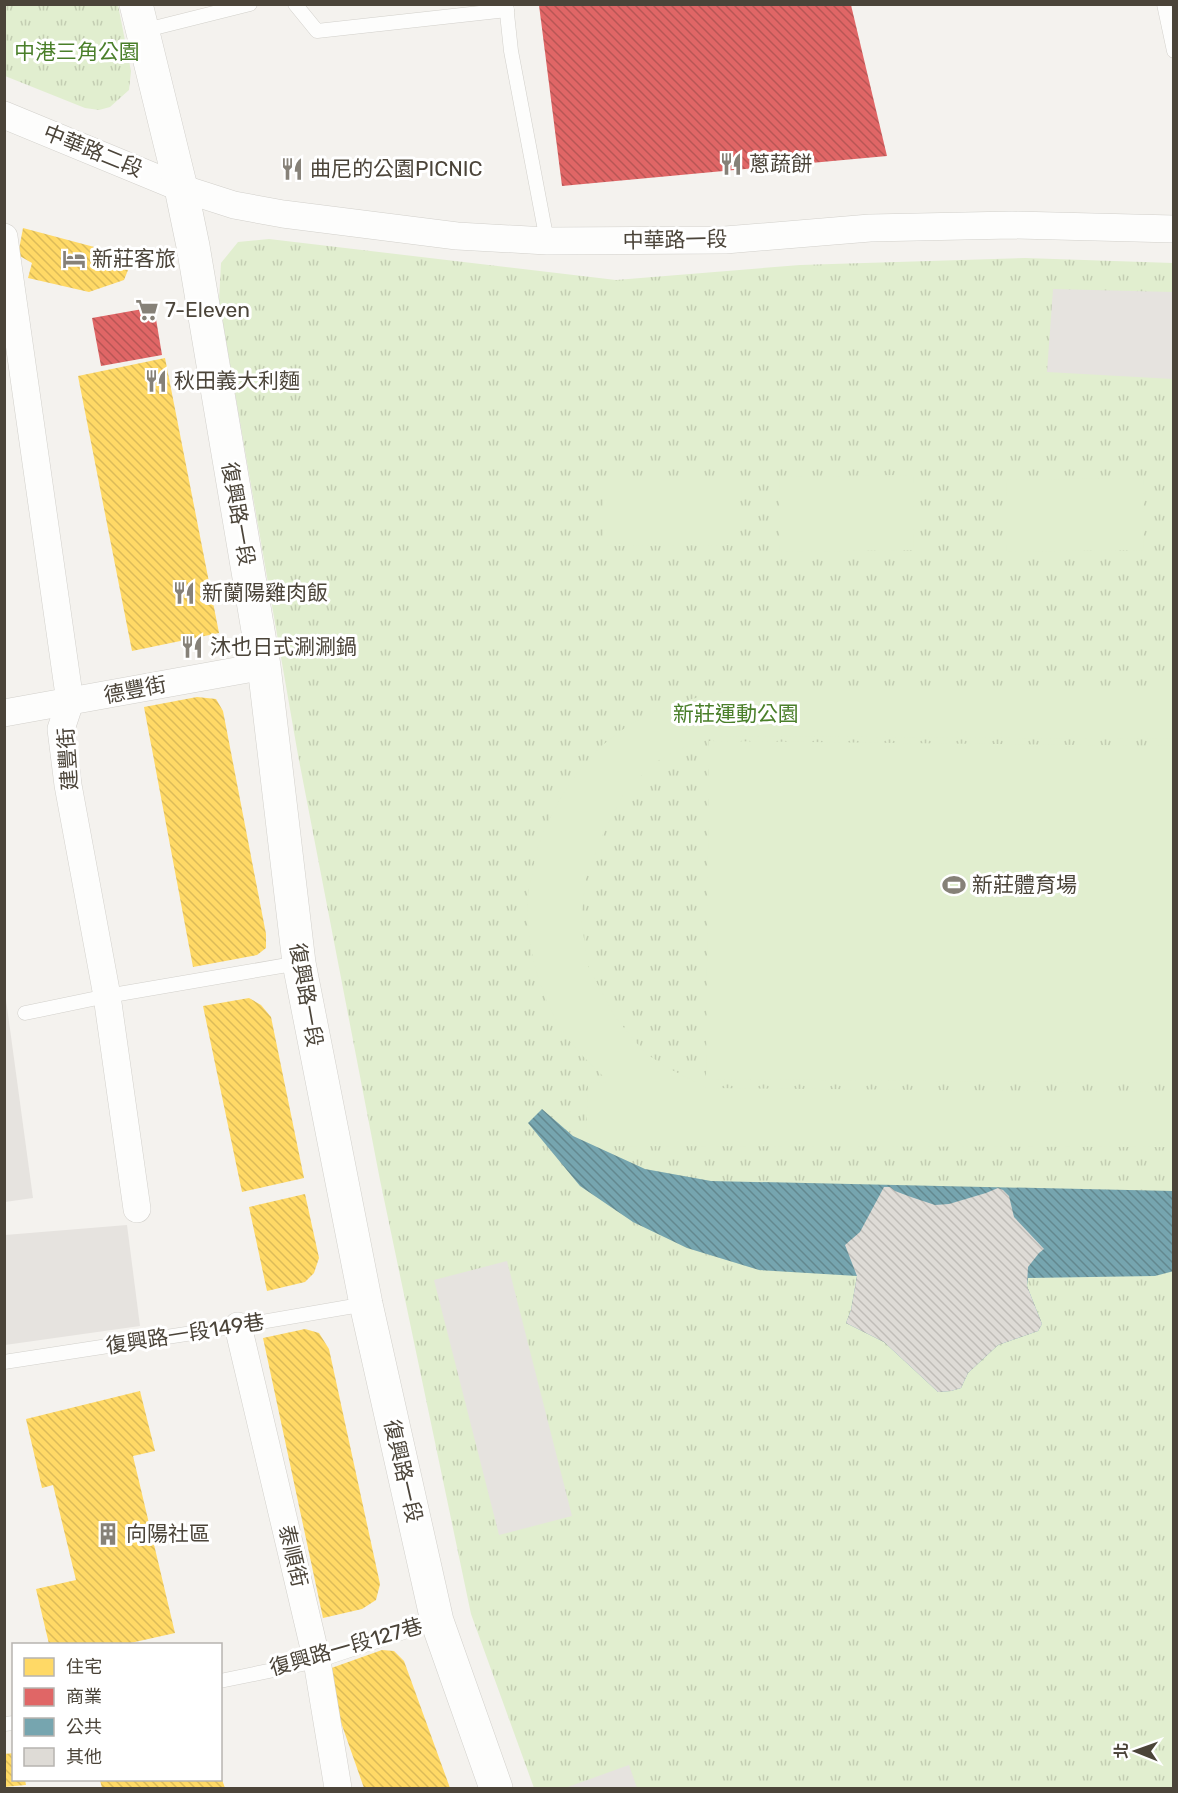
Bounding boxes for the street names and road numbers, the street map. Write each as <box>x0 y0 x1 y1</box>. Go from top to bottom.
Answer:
street label: 中華路二段 <box>40 119 147 182</box>
street label: 中華路一段 <box>622 226 728 253</box>
street label: 復興路一段 <box>217 460 260 568</box>
street label: 德豐街 <box>102 671 168 708</box>
street label: 建豐街 <box>53 727 82 791</box>
street label: 復興路一段 <box>285 941 328 1049</box>
street label: 復興路一段149巷 <box>104 1309 266 1358</box>
street label: 復興路一段 <box>379 1417 427 1525</box>
street label: 泰順街 <box>274 1522 313 1589</box>
street label: 復興路一段127巷 <box>266 1613 425 1680</box>

